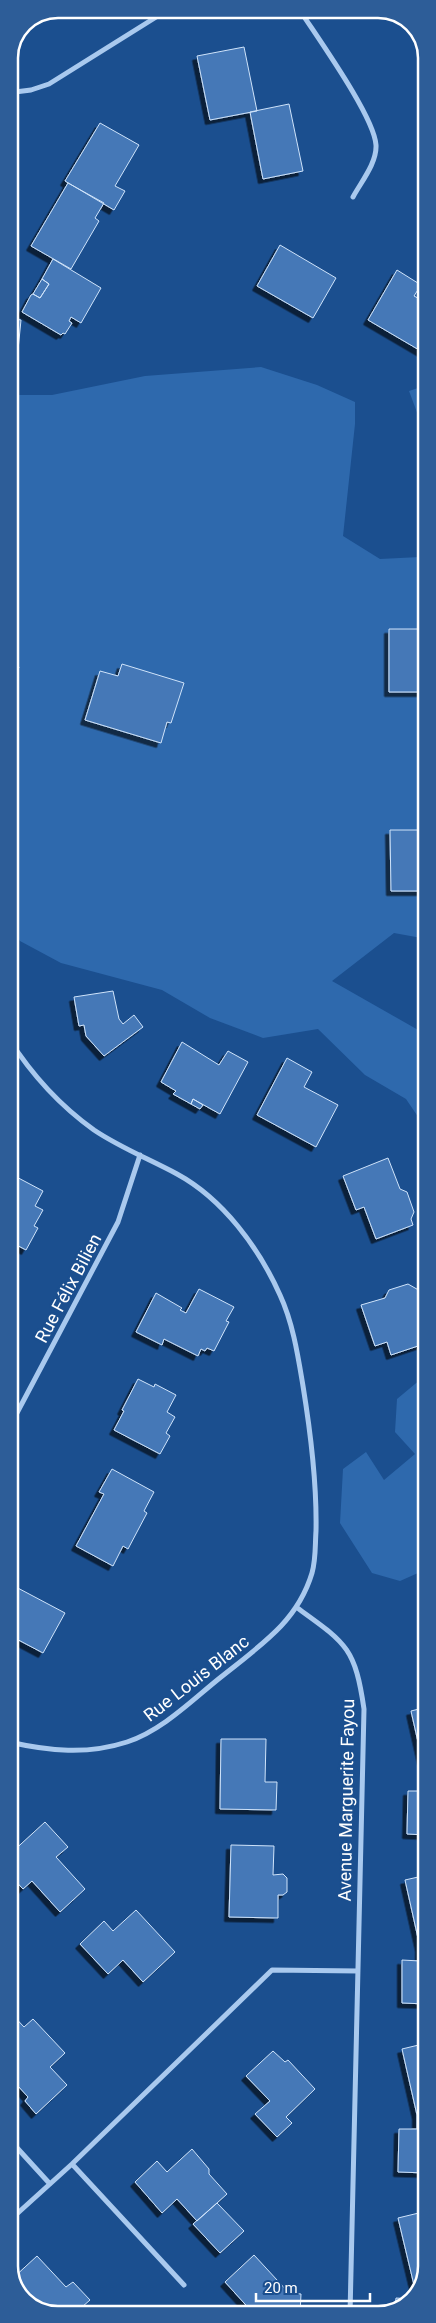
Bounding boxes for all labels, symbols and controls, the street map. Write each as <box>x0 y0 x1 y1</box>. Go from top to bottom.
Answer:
street label: Rue Félix Bilien <box>30 1230 106 1346</box>
street label: Rue Louis Blanc <box>139 1630 253 1726</box>
street label: Avenue Marguerite Fayou <box>334 1699 358 1901</box>
scale bar <box>256 2270 370 2302</box>
text: 20 m <box>264 2279 298 2297</box>

